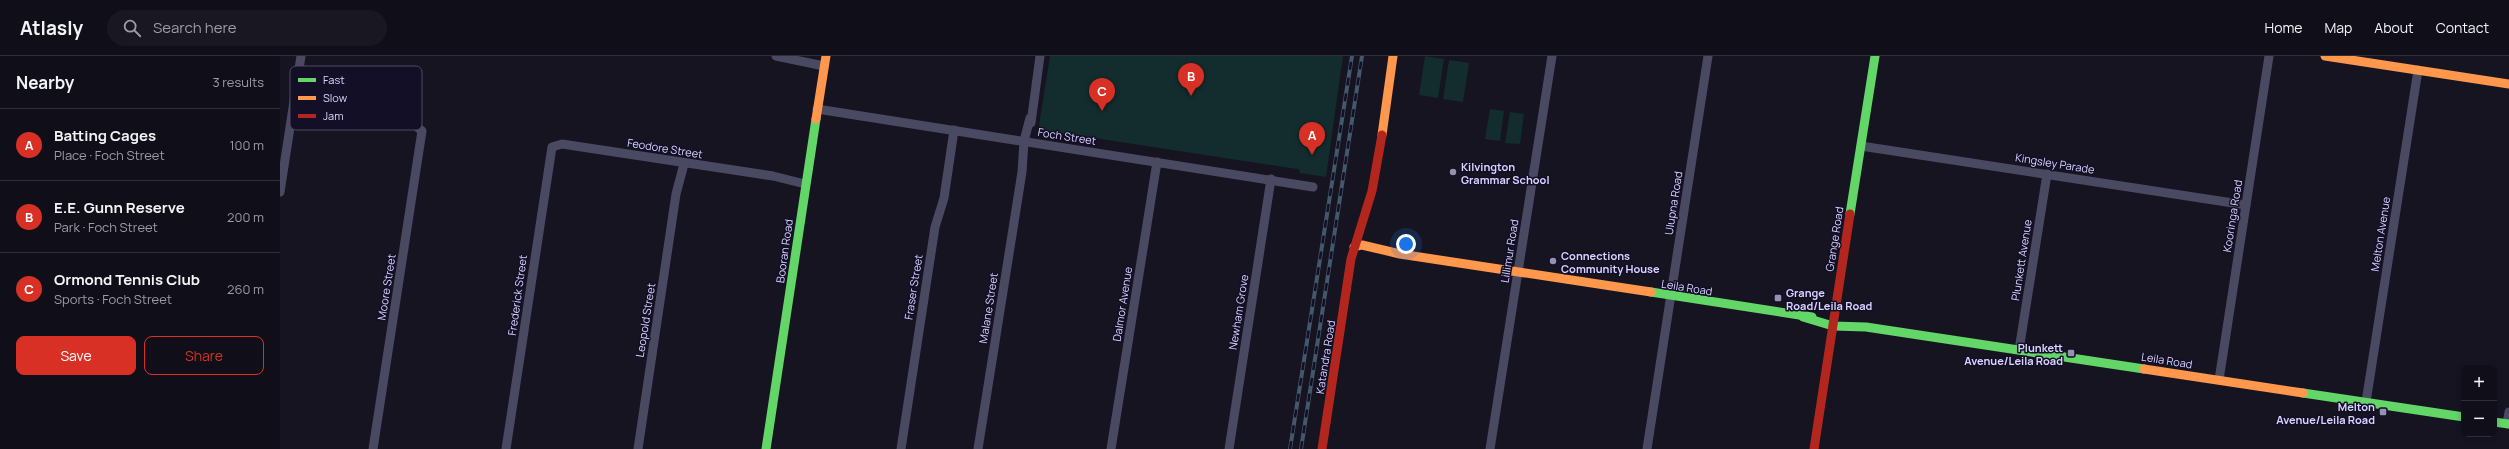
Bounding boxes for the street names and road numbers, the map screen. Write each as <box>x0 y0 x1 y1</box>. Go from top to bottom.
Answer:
street label: Foch Street <box>1037 124 1097 148</box>
street label: Feodore Street <box>626 135 704 161</box>
street label: Kingsley Parade <box>2014 149 2096 177</box>
street label: Ulupna Road <box>1661 170 1685 236</box>
street label: Kooringa Road <box>2219 179 2245 253</box>
street label: Melton Avenue <box>2367 195 2393 272</box>
street label: Grange Road <box>1821 206 1847 272</box>
street label: Booran Road <box>772 218 796 284</box>
street label: Lillimur Road <box>1497 218 1521 284</box>
street label: Plunkett Avenue <box>2007 218 2035 302</box>
street label: Moore Street <box>373 253 399 321</box>
street label: Fraser Street <box>900 253 926 321</box>
street label: Frederick Street <box>504 254 530 336</box>
street label: Dalmor Avenue <box>1109 265 1135 343</box>
street label: Malane Street <box>975 272 1001 344</box>
street label: Newham Grove <box>1225 273 1251 351</box>
street label: Leila Road <box>1660 276 1714 298</box>
street label: Leopold Street <box>632 282 658 358</box>
street label: Katandra Road <box>1312 319 1338 395</box>
street label: Leila Road <box>2140 349 2194 371</box>

